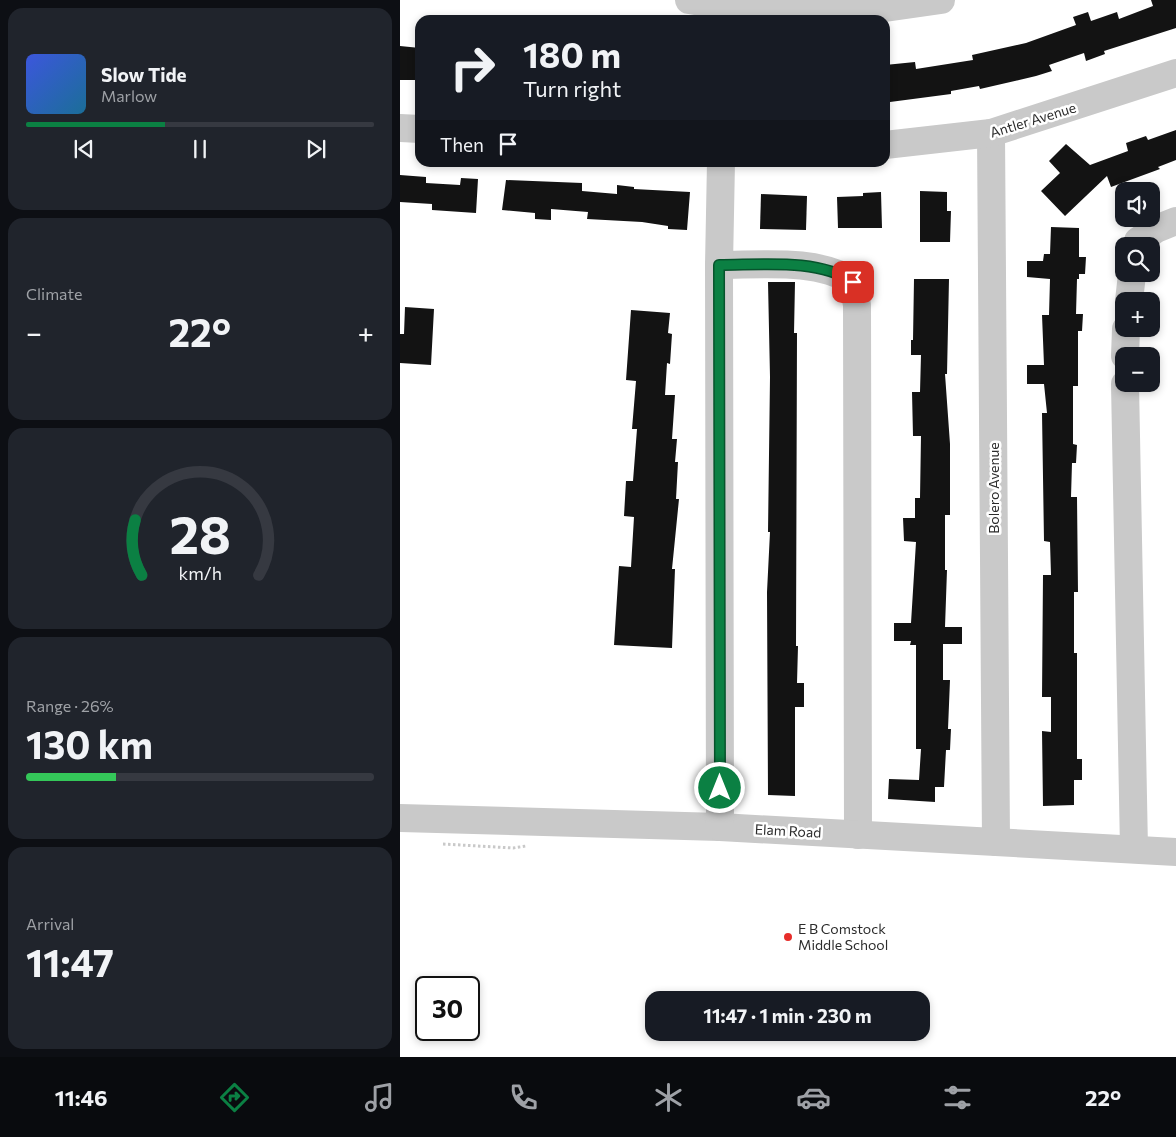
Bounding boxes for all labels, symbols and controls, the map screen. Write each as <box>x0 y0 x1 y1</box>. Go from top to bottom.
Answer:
text: 180 m <box>523 32 621 75</box>
icon: right <box>440 35 505 100</box>
text: Slow Tide <box>101 63 187 86</box>
text: Turn right <box>523 75 621 102</box>
text: Marlow <box>101 86 157 105</box>
street label: Antler Avenue <box>988 98 1078 141</box>
icon: arrive <box>494 130 522 158</box>
text: Then <box>440 133 484 156</box>
icon: previous <box>70 135 98 163</box>
icon: pause <box>186 135 214 163</box>
icon: next <box>302 135 330 163</box>
map controls <box>1115 182 1160 392</box>
button: sound <box>1115 182 1160 227</box>
button: search <box>1115 237 1160 282</box>
pin <box>832 261 874 303</box>
icon: arrive <box>839 268 867 296</box>
text: Climate <box>26 284 82 303</box>
button: + <box>1115 292 1160 337</box>
text: 22° <box>168 308 231 355</box>
text: − <box>26 315 42 349</box>
text: + <box>358 315 374 349</box>
button: − <box>1115 347 1160 392</box>
street label: Bolero Avenue <box>985 442 1002 534</box>
text: 28 <box>169 501 231 565</box>
text: km/h <box>178 562 222 584</box>
text: Range · 26% <box>26 696 114 715</box>
text: 130 km <box>26 720 153 767</box>
position arrow <box>693 761 745 813</box>
street label: Elam Road <box>754 820 822 841</box>
text: Arrival <box>26 914 74 933</box>
place label: E B Comstock Middle School <box>798 920 888 953</box>
marker: E B Comstock Middle School <box>782 931 794 943</box>
text: 11:47 <box>26 938 114 985</box>
speed limit sign: 30 <box>415 976 480 1041</box>
text: 11:47 · 1 min · 230 m <box>703 1004 872 1027</box>
icon: directions <box>217 1080 252 1115</box>
icon: music <box>362 1080 397 1115</box>
icon: phone <box>506 1080 541 1115</box>
icon: climate <box>651 1080 686 1115</box>
icon: car <box>796 1080 831 1115</box>
icon: filters <box>940 1080 975 1115</box>
text: 11:46 <box>55 1084 108 1111</box>
text: 22° <box>1085 1084 1121 1111</box>

